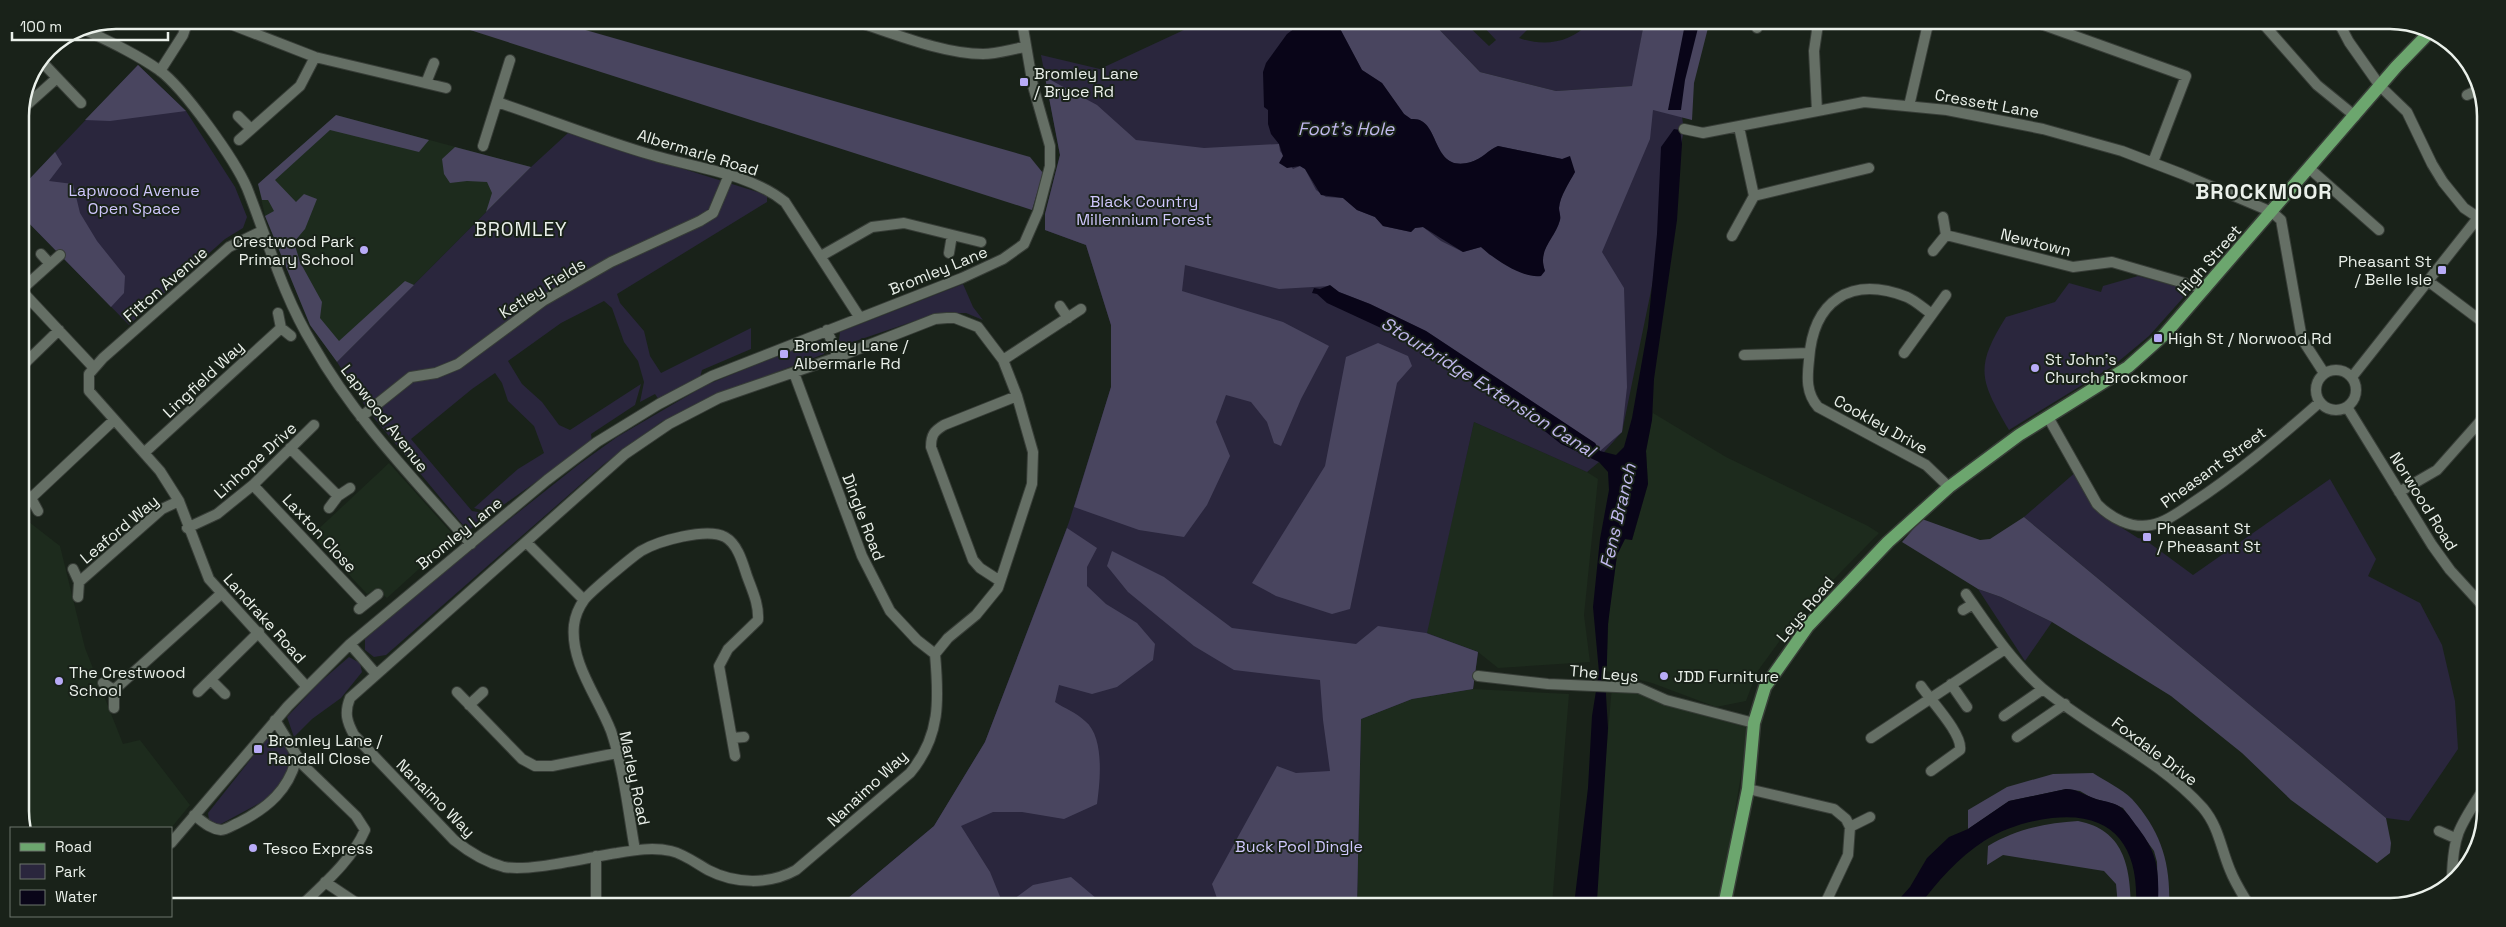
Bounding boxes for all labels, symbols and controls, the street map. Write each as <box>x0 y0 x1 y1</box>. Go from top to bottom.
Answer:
scale bar <box>12 10 169 42</box>
text: 100 m <box>20 17 62 36</box>
place label: Bromley Lane / Bryce Rd <box>1034 63 1138 102</box>
marker: Bromley Lane / Bryce Rd <box>1018 76 1030 88</box>
street label: Cressett Lane <box>1933 84 2041 123</box>
water label: Foot's Hole <box>1298 117 1396 140</box>
street label: Albermarle Road <box>635 124 761 181</box>
district label: BROCKMOOR <box>2195 178 2333 205</box>
park label: Lapwood Avenue Open Space <box>68 180 200 219</box>
park label: Black Country Millennium Forest <box>1076 191 1212 230</box>
district label: BROMLEY <box>474 217 568 242</box>
street label: High Street <box>2173 220 2246 300</box>
street label: Newtown <box>1998 224 2073 261</box>
place label: Crestwood Park Primary School <box>233 231 354 270</box>
street label: Bromley Lane <box>886 241 991 300</box>
street label: Fitton Avenue <box>119 242 212 327</box>
marker: Crestwood Park Primary School <box>358 244 370 256</box>
place label: Pheasant St / Belle Isle <box>2338 251 2432 290</box>
street label: Ketley Fields <box>495 254 589 323</box>
marker: Pheasant St / Belle Isle <box>2436 264 2448 276</box>
water label: Stourbridge Extension Canal <box>1377 311 1602 463</box>
place label: High St / Norwood Rd <box>2168 328 2332 349</box>
marker: High St / Norwood Rd <box>2152 332 2164 344</box>
place label: Bromley Lane / Albermarle Rd <box>794 335 909 374</box>
street label: Lingfield Way <box>158 336 248 422</box>
marker: Bromley Lane / Albermarle Rd <box>778 348 790 360</box>
place label: St John's Church Brockmoor <box>2045 349 2188 388</box>
street label: Lapwood Avenue <box>336 360 433 476</box>
marker: St John's Church Brockmoor <box>2029 362 2041 374</box>
street label: Cookley Drive <box>1830 390 1931 459</box>
street label: Linhope Drive <box>210 418 301 503</box>
street label: Pheasant Street <box>2156 422 2270 513</box>
street label: Norwood Road <box>2385 448 2462 555</box>
water label: Fens Branch <box>1594 460 1641 571</box>
street label: Dingle Road <box>837 471 890 564</box>
street label: Leaford Way <box>76 490 163 568</box>
street label: Laxton Close <box>278 490 362 577</box>
street label: Bromley Lane <box>412 492 507 574</box>
place label: Pheasant St / Pheasant St <box>2157 518 2261 557</box>
marker: Pheasant St / Pheasant St <box>2141 531 2153 543</box>
street label: Landrake Road <box>219 569 311 668</box>
street label: Leys Road <box>1772 572 1839 647</box>
street label: The Leys <box>1569 660 1639 687</box>
place label: The Crestwood School <box>69 662 186 701</box>
place label: JDD Furniture <box>1674 666 1779 687</box>
marker: JDD Furniture <box>1658 670 1670 682</box>
marker: The Crestwood School <box>53 675 65 687</box>
street label: Foxdale Drive <box>2108 712 2202 791</box>
street label: Marley Road <box>614 729 655 827</box>
place label: Bromley Lane / Randall Close <box>268 730 383 769</box>
marker: Bromley Lane / Randall Close <box>252 743 264 755</box>
street label: Nanaimo Way <box>823 746 912 831</box>
street label: Nanaimo Way <box>392 755 479 842</box>
legend <box>10 827 172 917</box>
park label: Buck Pool Dingle <box>1235 836 1363 857</box>
text: Road <box>55 837 92 856</box>
place label: Tesco Express <box>263 838 373 859</box>
marker: Tesco Express <box>247 842 259 854</box>
text: Park <box>55 862 86 881</box>
text: Water <box>55 887 98 906</box>

